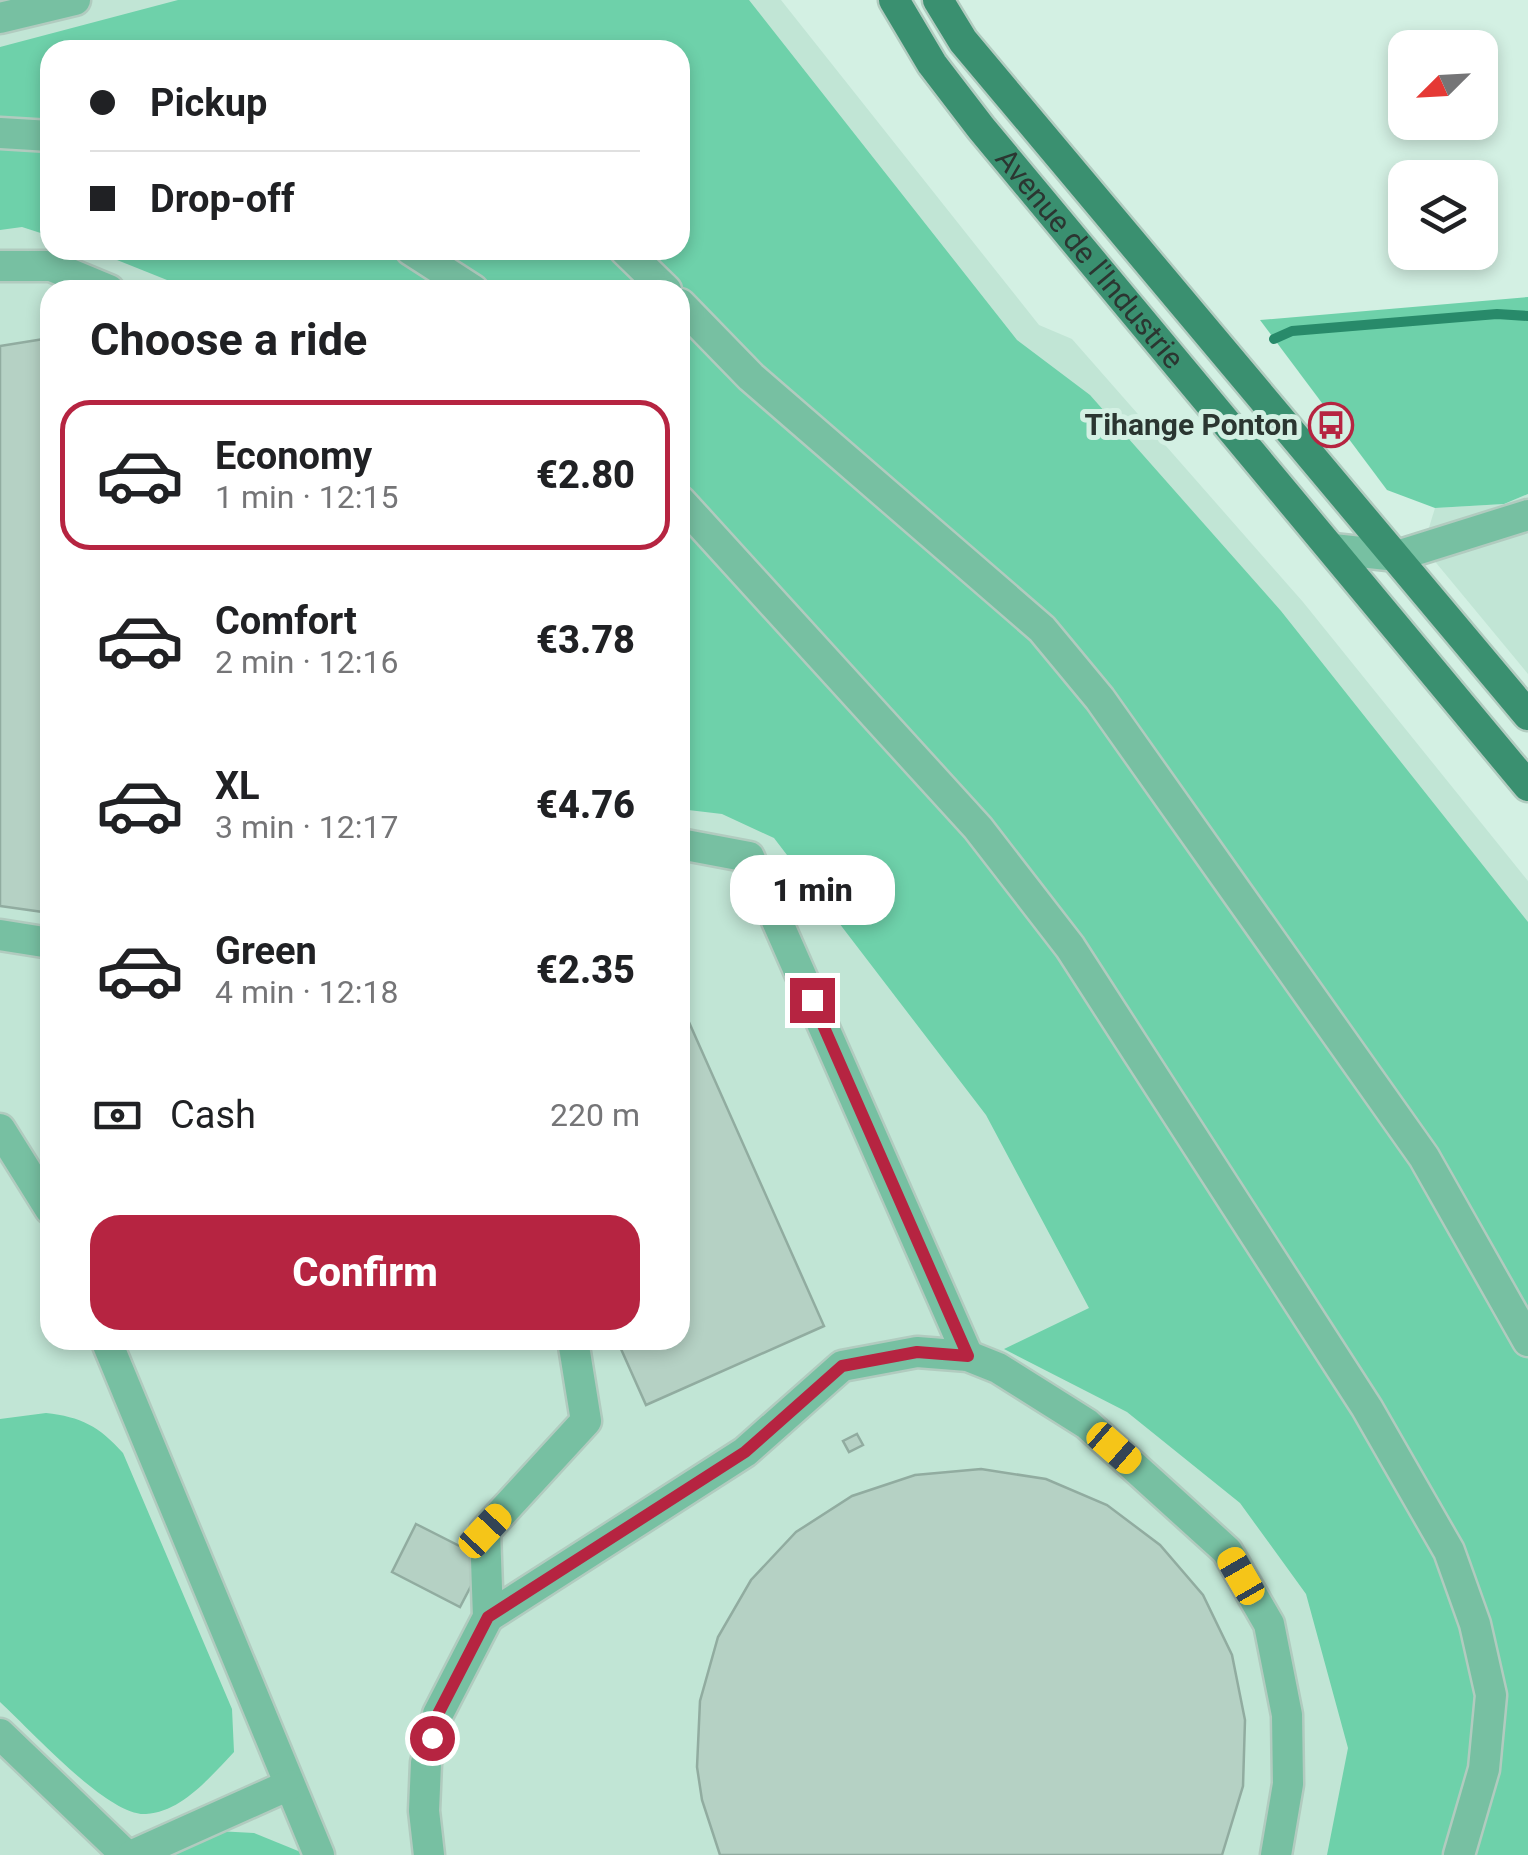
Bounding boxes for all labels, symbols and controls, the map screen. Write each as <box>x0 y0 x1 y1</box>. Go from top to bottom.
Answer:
north arrow <box>1388 30 1498 140</box>
map controls <box>1388 30 1498 270</box>
text: Pickup <box>150 81 267 125</box>
street label: Avenue de l'Industrie <box>989 141 1192 375</box>
button: layers <box>1388 160 1498 270</box>
text: Drop-off <box>150 177 295 221</box>
text: Choose a ride <box>90 313 367 366</box>
bus stop icon: Tihange Ponton <box>1308 402 1354 448</box>
place label: Tihange Ponton <box>1085 407 1298 442</box>
icon: car <box>95 430 185 520</box>
text: Economy <box>215 434 372 478</box>
text: €2.80 <box>536 453 635 497</box>
text: 1 min · 12:15 <box>215 478 398 516</box>
icon: car <box>95 595 185 685</box>
text: Comfort <box>215 599 357 643</box>
text: €3.78 <box>536 618 635 662</box>
text: 2 min · 12:16 <box>215 643 398 681</box>
icon: car <box>95 760 185 850</box>
text: XL <box>215 764 260 808</box>
text: €4.76 <box>536 783 635 827</box>
text: 3 min · 12:17 <box>215 808 398 846</box>
callout: 1 min <box>730 855 894 925</box>
text: 1 min <box>772 871 853 909</box>
icon: car <box>95 925 185 1015</box>
text: Green <box>215 929 317 973</box>
text: €2.35 <box>536 948 635 992</box>
text: 4 min · 12:18 <box>215 973 398 1011</box>
route end <box>790 978 835 1023</box>
icon: cash <box>90 1088 145 1143</box>
text: Cash <box>170 1093 256 1137</box>
text: 220 m <box>550 1096 640 1134</box>
button: Confirm <box>90 1215 640 1330</box>
car <box>1082 1417 1146 1479</box>
car <box>454 1499 516 1563</box>
car <box>1213 1543 1269 1609</box>
route start <box>410 1716 455 1761</box>

